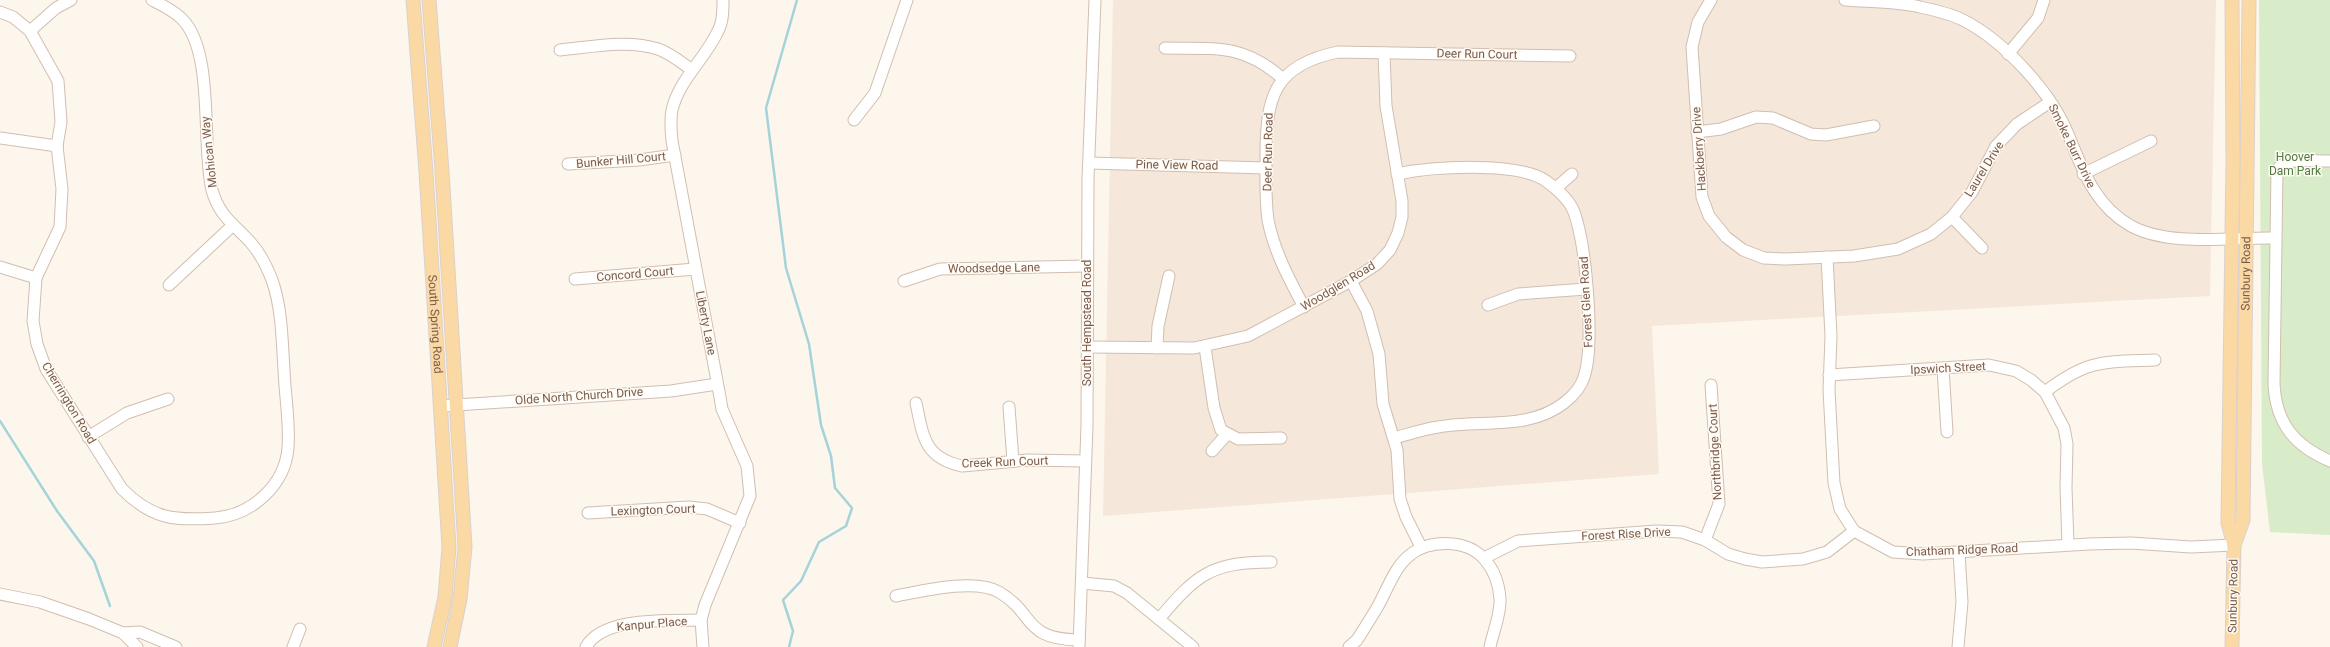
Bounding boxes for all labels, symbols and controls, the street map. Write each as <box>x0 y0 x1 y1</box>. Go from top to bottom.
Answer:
street label: Deer Run Court <box>1436 46 1518 62</box>
street label: Smoke Burr Drive <box>2046 102 2098 190</box>
street label: Hackberry Drive <box>1689 106 1709 192</box>
street label: Deer Run Road <box>1260 112 1276 192</box>
street label: Mohican Way <box>198 115 220 188</box>
street label: Laurel Drive <box>1961 139 2007 199</box>
street label: Bunker Hill Court <box>576 149 666 171</box>
park label: Hoover Dam Park <box>2269 150 2322 178</box>
street label: Pine View Road <box>1135 157 1219 173</box>
street label: Sunbury Road <box>2238 236 2253 311</box>
street label: Forest Glen Road <box>1577 256 1595 348</box>
street label: Woodglen Road <box>1298 258 1378 314</box>
street label: Woodsedge Lane <box>948 260 1040 276</box>
street label: South Hempstead Road <box>1080 260 1094 386</box>
street label: Concord Court <box>596 264 674 284</box>
street label: South Spring Road <box>425 274 445 374</box>
street label: Liberty Lane <box>693 290 719 356</box>
street label: Ipswich Street <box>1910 359 1986 377</box>
street label: Cherrington Road <box>39 360 99 446</box>
street label: Olde North Church Drive <box>514 385 644 407</box>
street label: Northbridge Court <box>1705 403 1725 501</box>
street label: Creek Run Court <box>961 453 1049 471</box>
street label: Lexington Court <box>610 502 696 518</box>
street label: Forest Rise Drive <box>1581 525 1671 543</box>
street label: Chatham Ridge Road <box>1906 541 2018 559</box>
street label: Sunbury Road <box>2225 559 2241 633</box>
street label: Kanpur Place <box>616 614 688 634</box>

